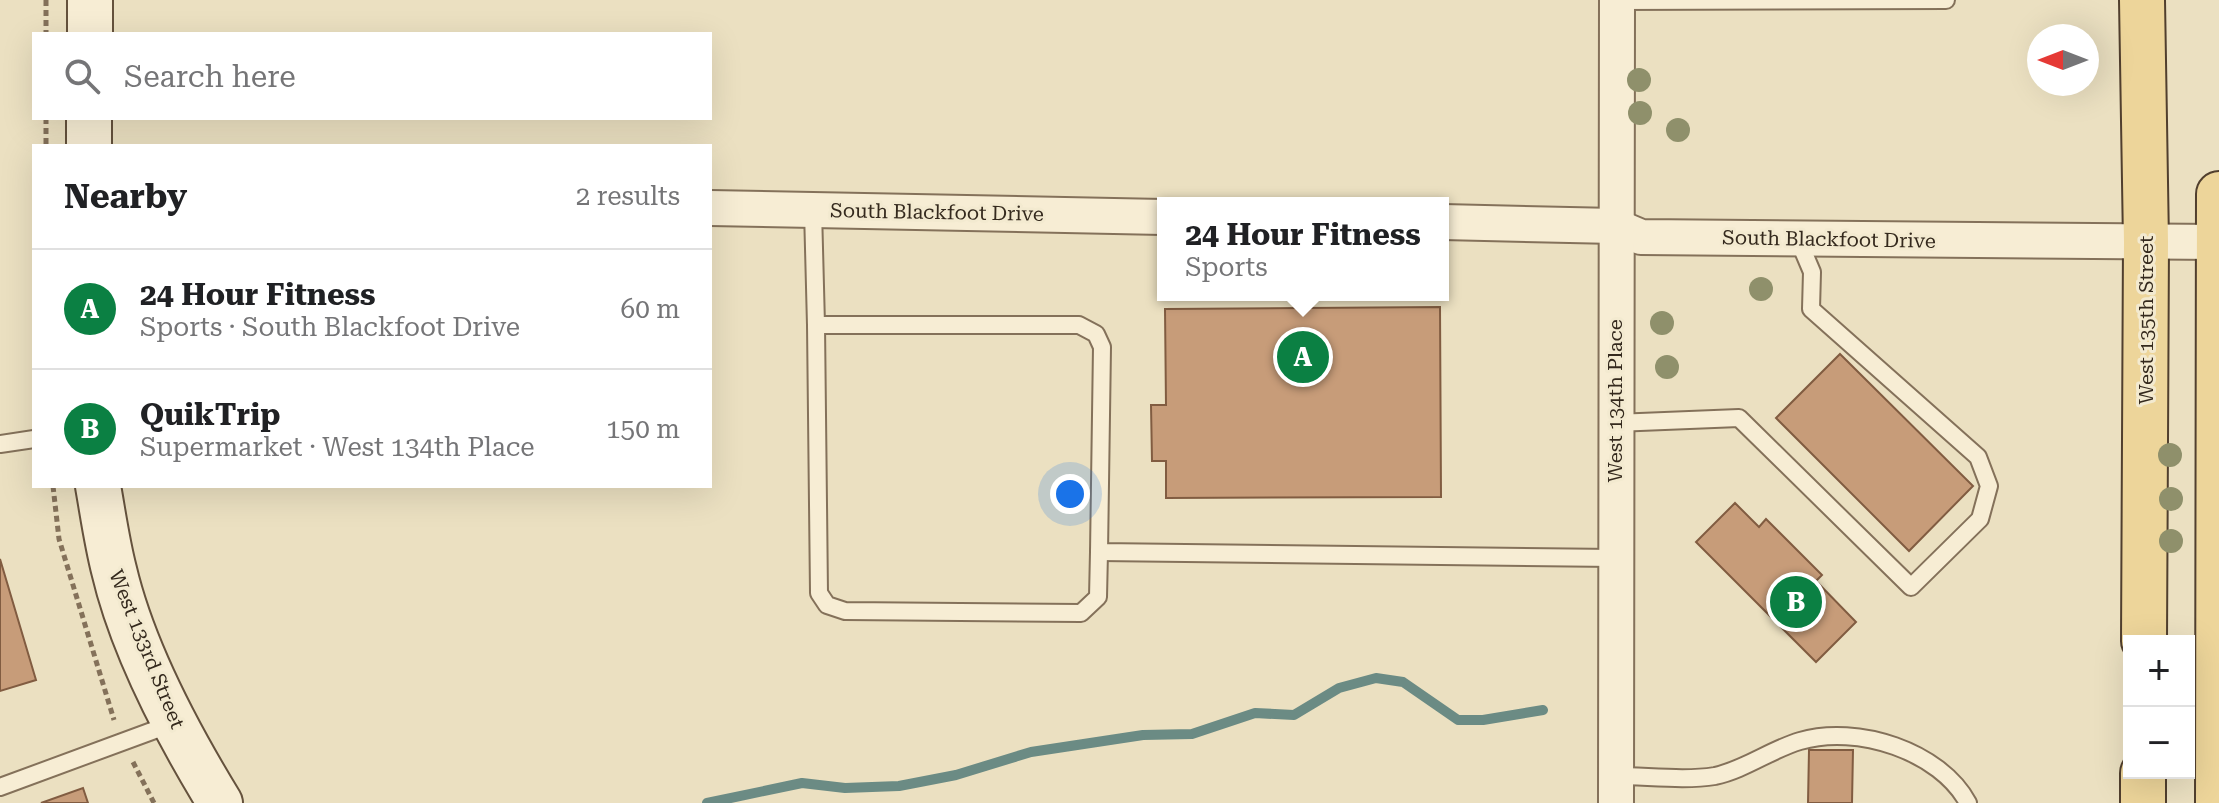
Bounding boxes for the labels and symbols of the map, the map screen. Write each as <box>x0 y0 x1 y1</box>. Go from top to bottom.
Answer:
north arrow <box>2027 24 2099 96</box>
street label: South Blackfoot Drive <box>830 198 1044 226</box>
street label: South Blackfoot Drive <box>1722 225 1936 253</box>
street label: West 135th Street <box>2134 235 2158 404</box>
street label: West 134th Place <box>1603 319 1627 483</box>
pin: A <box>1277 327 1329 387</box>
your location <box>1050 474 1090 514</box>
street label: West 133rd Street <box>104 566 190 732</box>
pin: B <box>1770 572 1822 632</box>

